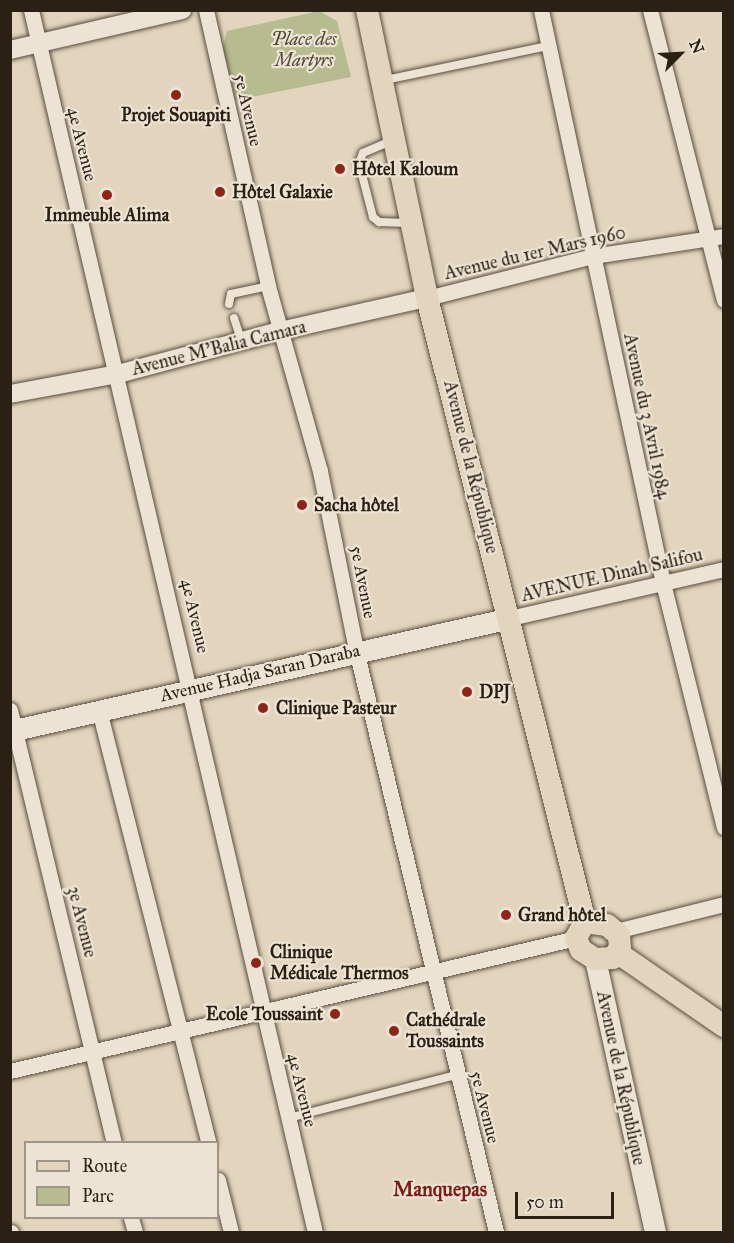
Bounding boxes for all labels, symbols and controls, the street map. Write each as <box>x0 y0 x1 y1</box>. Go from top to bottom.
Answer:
north arrow <box>650 24 710 84</box>
park label: Place des Martyrs <box>271 29 337 72</box>
text: N <box>685 36 708 57</box>
street label: 5e Avenue <box>229 72 267 148</box>
marker: Projet Souapiti <box>169 88 183 102</box>
place label: Projet Souapiti <box>121 104 231 126</box>
street label: 4e Avenue <box>62 105 102 183</box>
place label: Hôtel Kaloum <box>352 158 458 180</box>
marker: Hôtel Kaloum <box>333 162 347 176</box>
place label: Hôtel Galaxie <box>232 181 333 203</box>
marker: Hôtel Galaxie <box>213 185 227 199</box>
marker: Immeuble Alima <box>100 188 114 202</box>
place label: Immeuble Alima <box>45 204 169 226</box>
street label: Avenue du 1er Mars 1960 <box>442 222 628 284</box>
street label: Avenue M'Balia Camara <box>130 316 308 380</box>
street label: Avenue du 3 Avril 1984 <box>619 331 675 501</box>
street label: Avenue de la République <box>439 378 503 556</box>
place label: Sacha hôtel <box>314 494 399 516</box>
marker: Sacha hôtel <box>295 498 309 512</box>
street label: 5e Avenue <box>345 544 381 620</box>
street label: AVENUE Dinah Salifou <box>519 544 705 606</box>
street label: 4e Avenue <box>176 577 214 655</box>
street label: Avenue Hadja Saran Daraba <box>158 639 362 707</box>
place label: DPJ <box>479 681 511 703</box>
marker: DPJ <box>460 685 474 699</box>
place label: Clinique Pasteur <box>276 697 397 719</box>
marker: Clinique Pasteur <box>254 699 272 717</box>
street label: 3e Avenue <box>63 884 101 960</box>
place label: Grand hôtel <box>518 904 606 926</box>
marker: Grand hôtel <box>499 908 513 922</box>
place label: Clinique Médicale Thermos <box>270 942 409 984</box>
marker: Clinique Médicale Thermos <box>247 954 265 972</box>
street label: Avenue de la République <box>592 989 650 1167</box>
place label: Ecole Toussaint <box>206 1003 323 1025</box>
marker: Ecole Toussaint <box>328 1007 342 1021</box>
place label: Cathédrale Toussaints <box>406 1010 485 1052</box>
marker: Cathédrale Toussaints <box>387 1024 401 1038</box>
street label: 4e Avenue <box>282 1051 322 1129</box>
street label: 5e Avenue <box>466 1069 504 1145</box>
legend <box>24 1141 219 1219</box>
text: Route <box>82 1155 127 1177</box>
district label: Manquepas <box>393 1177 487 1201</box>
scale bar <box>518 1180 617 1218</box>
text: Parc <box>82 1185 114 1207</box>
text: 50 m <box>526 1191 564 1213</box>

